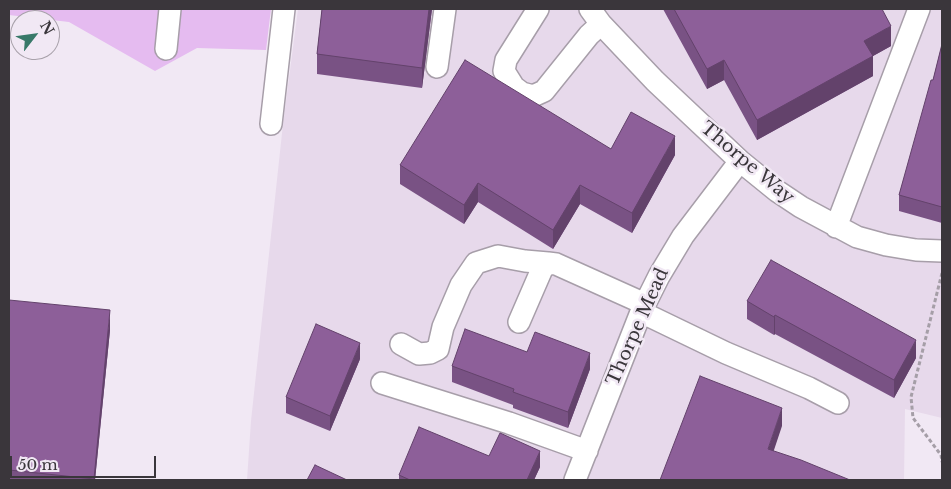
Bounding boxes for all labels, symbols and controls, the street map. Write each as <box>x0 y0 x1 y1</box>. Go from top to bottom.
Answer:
north arrow <box>10 10 60 60</box>
text: N <box>36 18 58 38</box>
street label: Thorpe Way <box>696 118 798 208</box>
street label: Thorpe Mead <box>602 265 674 389</box>
scale bar <box>12 446 159 478</box>
text: 50 m <box>18 455 58 474</box>

